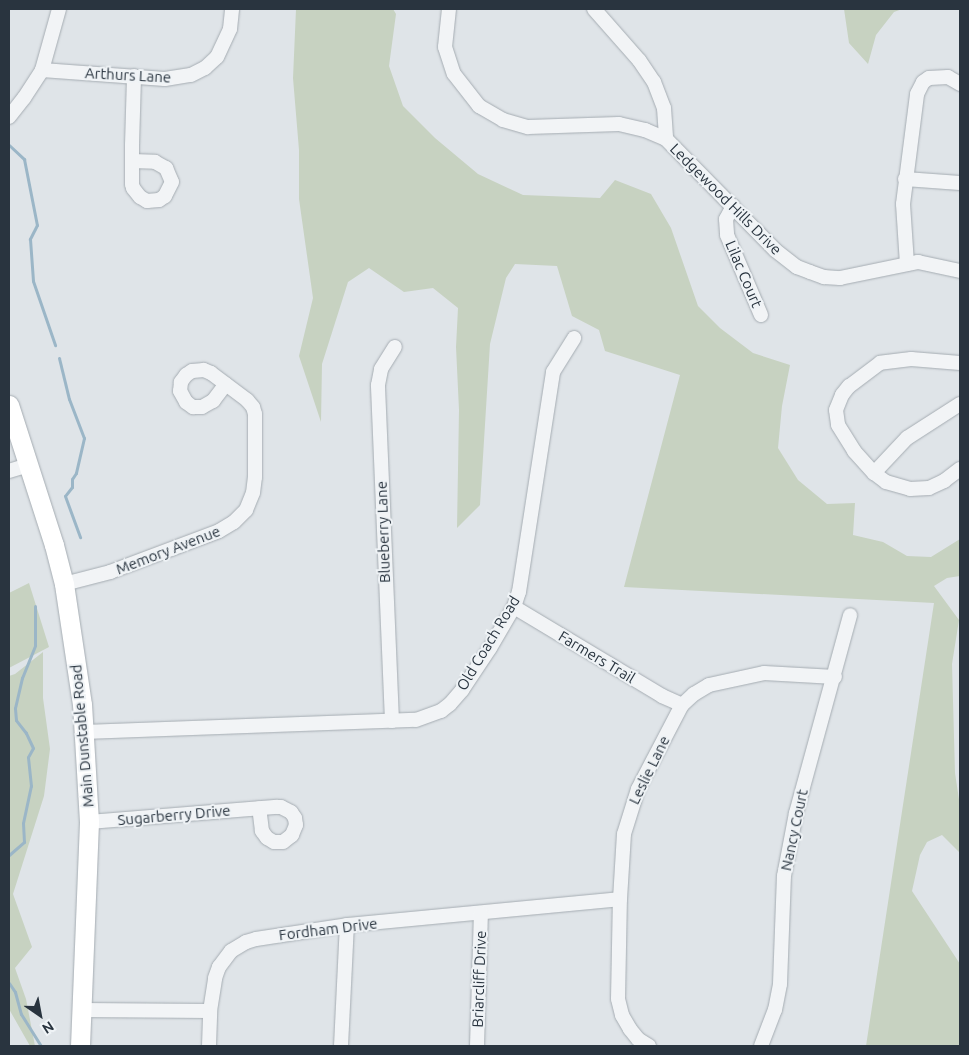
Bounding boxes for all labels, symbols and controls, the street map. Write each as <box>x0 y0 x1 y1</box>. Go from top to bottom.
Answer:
street label: Arthurs Lane <box>84 64 172 86</box>
street label: Ledgewood Hills Drive <box>666 139 786 259</box>
street label: Lilac Court <box>722 238 766 310</box>
street label: Blueberry Lane <box>372 481 394 583</box>
street label: Memory Avenue <box>113 522 223 578</box>
street label: Old Coach Road <box>453 593 523 693</box>
street label: Farmers Trail <box>555 627 639 687</box>
street label: Main Dunstable Road <box>67 664 97 808</box>
street label: Leslie Lane <box>625 733 673 807</box>
street label: Nancy Court <box>777 788 811 872</box>
street label: Sugarberry Drive <box>117 801 231 829</box>
street label: Fordham Drive <box>278 914 378 944</box>
street label: Briarcliff Drive <box>468 930 490 1028</box>
north arrow <box>15 990 65 1040</box>
text: N <box>39 1018 57 1037</box>

